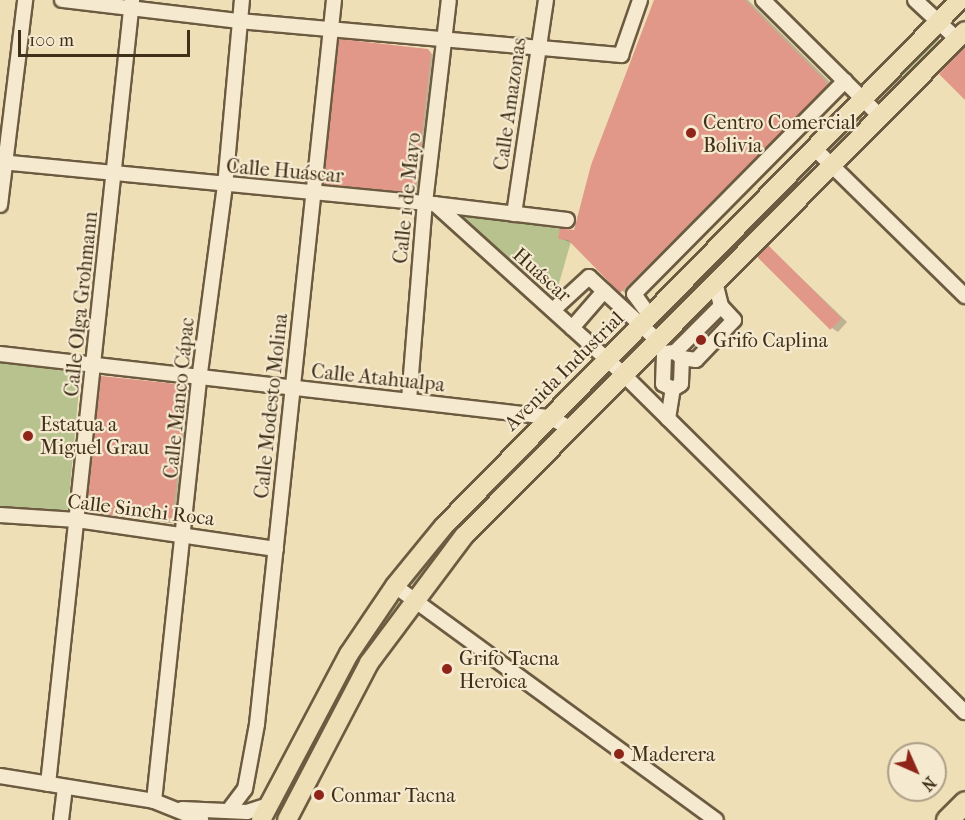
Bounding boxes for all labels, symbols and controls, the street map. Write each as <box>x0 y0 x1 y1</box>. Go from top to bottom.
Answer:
scale bar <box>21 18 194 56</box>
text: 100 m <box>29 30 74 51</box>
street label: Calle Amazonas <box>489 36 531 172</box>
place label: Centro Comercial Bolivia <box>703 110 856 157</box>
marker: Centro Comercial Bolivia <box>684 126 698 140</box>
street label: Calle 1 de Mayo <box>388 131 426 265</box>
street label: Calle Huáscar <box>225 154 345 188</box>
street label: Calle Olga Grohmann <box>59 210 103 398</box>
street label: Huáscar <box>508 243 576 307</box>
street label: Avenida Industrial <box>499 306 629 436</box>
street label: Calle Modesto Molina <box>249 312 293 500</box>
street label: Calle Manco Cápac <box>159 316 199 480</box>
place label: Grifo Caplina <box>713 328 828 352</box>
marker: Grifo Caplina <box>694 333 708 347</box>
street label: Calle Atahualpa <box>310 359 446 397</box>
place label: Estatua a Miguel Grau <box>40 412 149 459</box>
marker: Estatua a Miguel Grau <box>21 429 35 443</box>
street label: Calle Sinchi Roca <box>66 489 216 531</box>
place label: Grifo Tacna Heroica <box>459 646 559 693</box>
marker: Grifo Tacna Heroica <box>440 662 454 676</box>
place label: Maderera <box>631 742 715 766</box>
north arrow <box>887 742 947 802</box>
marker: Maderera <box>612 747 626 761</box>
text: N <box>918 773 940 795</box>
place label: Conmar Tacna <box>331 783 455 807</box>
marker: Conmar Tacna <box>312 788 326 802</box>

